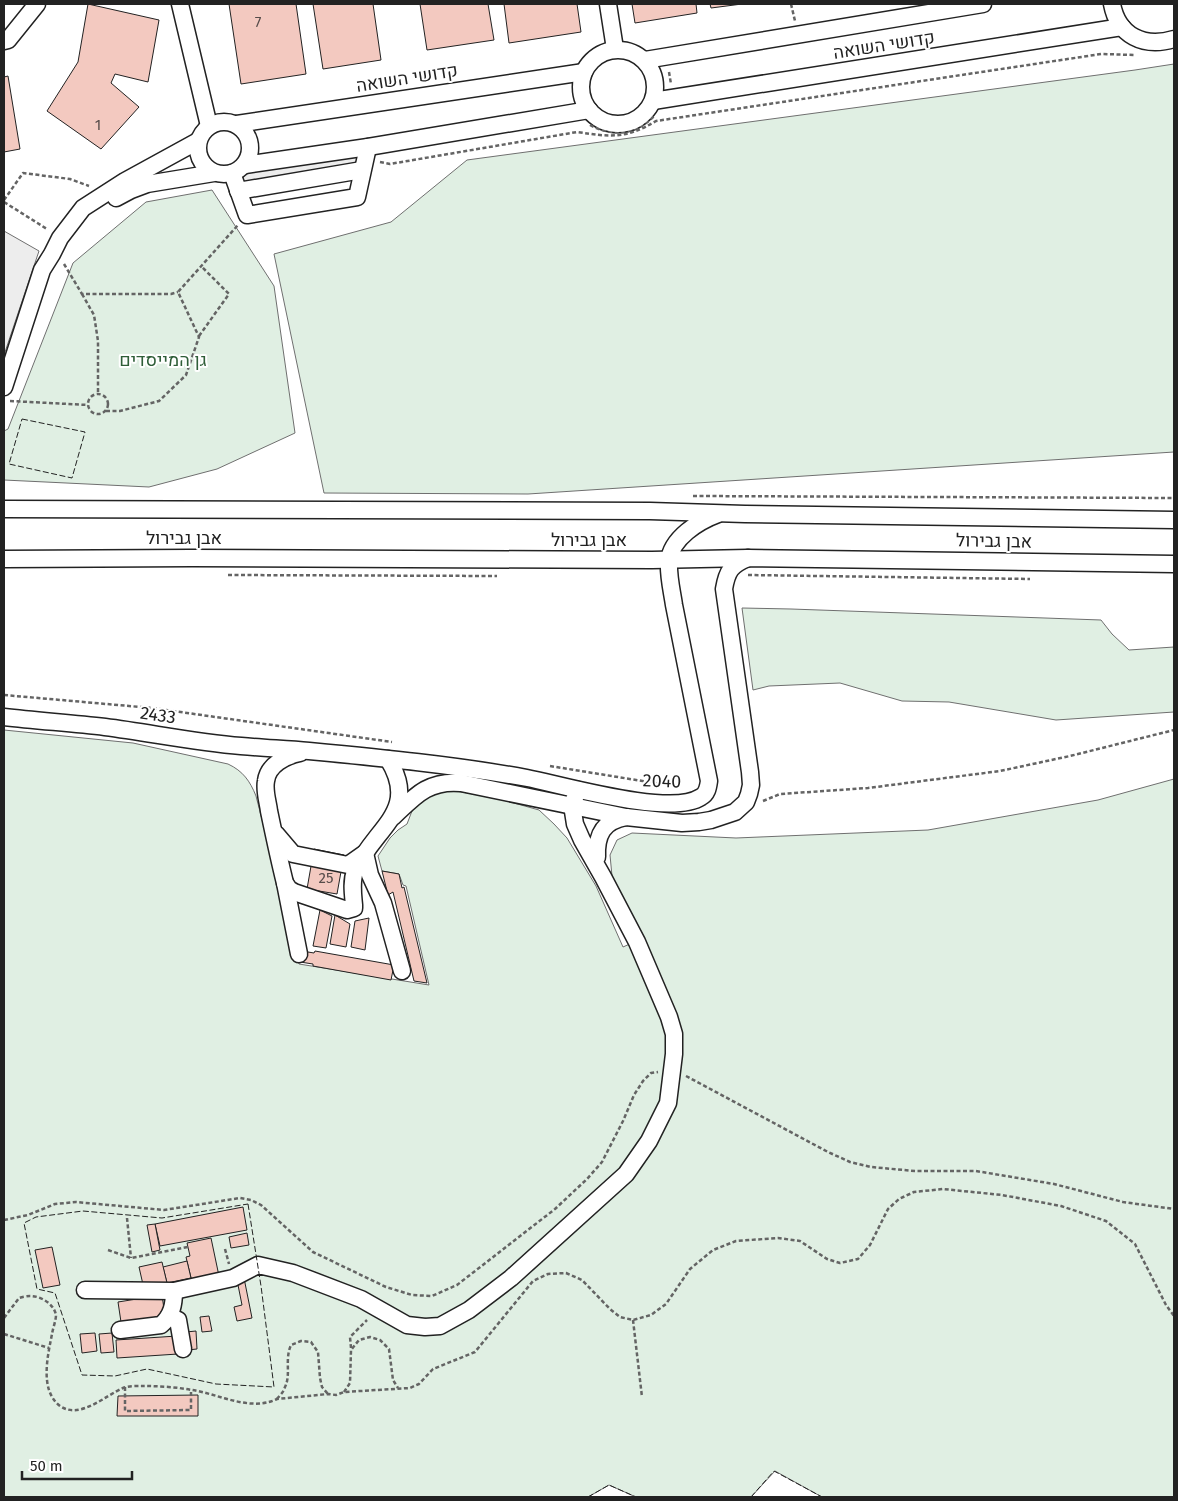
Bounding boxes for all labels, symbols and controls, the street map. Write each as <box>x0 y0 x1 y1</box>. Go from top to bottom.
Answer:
house number: 7 <box>255 13 262 31</box>
street label: קדושי השואה <box>832 26 936 64</box>
street label: קדושי השואה <box>355 59 459 97</box>
house number: 1 <box>95 116 101 134</box>
park label: גן המייסדים <box>119 349 207 371</box>
street label: אבן גבירול <box>146 527 222 549</box>
street label: אבן גבירול <box>551 529 627 551</box>
street label: אבן גבירול <box>956 529 1032 553</box>
street label: 2433 <box>139 702 177 728</box>
street label: 2040 <box>642 769 682 793</box>
house number: 25 <box>319 869 333 887</box>
scale bar <box>22 1448 132 1480</box>
text: 50 m <box>30 1457 63 1475</box>

